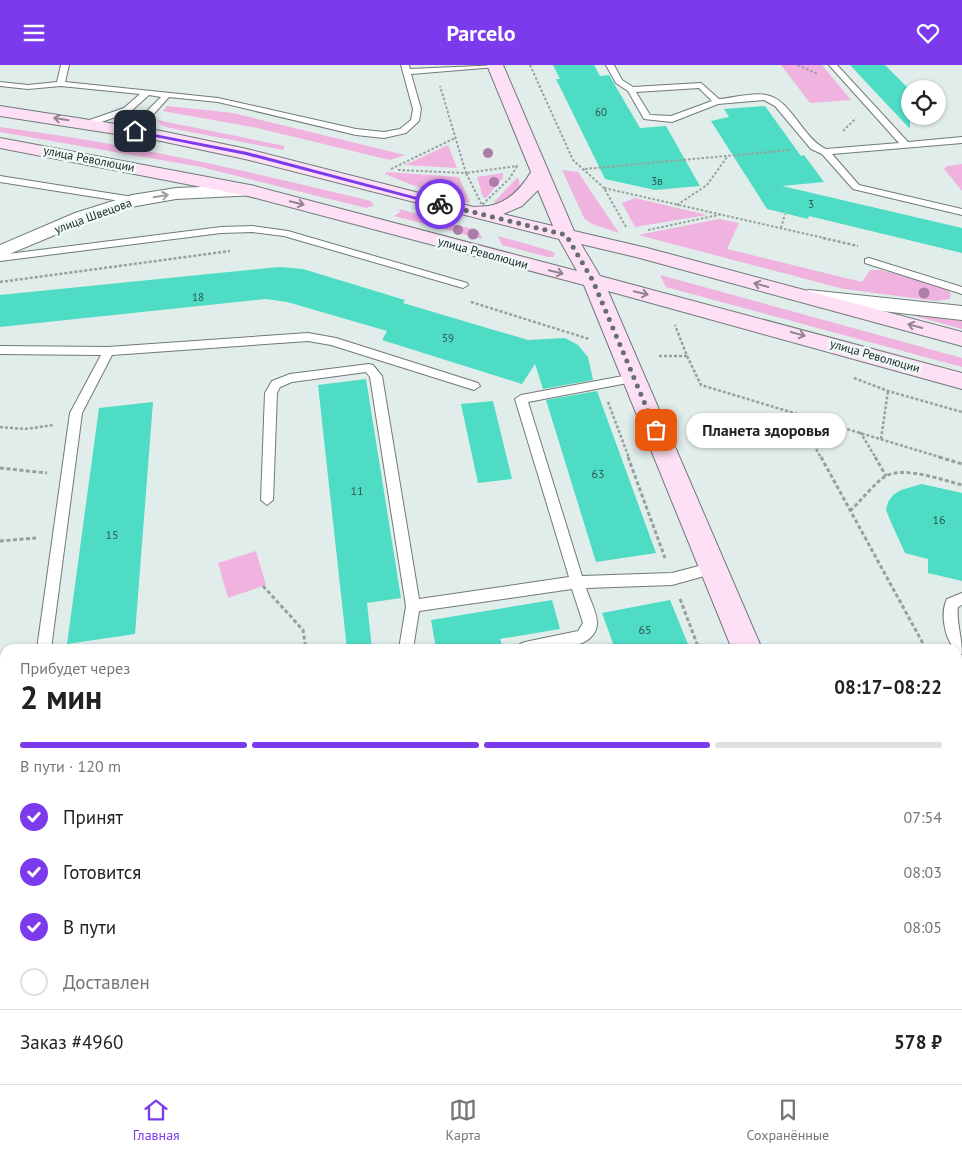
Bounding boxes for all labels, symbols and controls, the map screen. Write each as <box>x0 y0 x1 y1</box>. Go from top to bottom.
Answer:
icon: menu <box>20 19 48 47</box>
text: Parcelo <box>446 19 516 47</box>
icon: heart <box>914 19 942 47</box>
map controls <box>901 80 946 125</box>
button: locate <box>901 80 946 125</box>
house number: 60 <box>595 105 607 119</box>
pin <box>114 110 156 152</box>
one-way arrow <box>54 114 70 124</box>
icon: home <box>121 117 149 145</box>
street label: улица Революции <box>42 142 136 175</box>
house number: 3в <box>651 174 663 188</box>
courier <box>415 179 465 229</box>
icon: bike <box>426 190 454 218</box>
one-way arrow <box>153 191 169 201</box>
street label: улица Швецова <box>52 195 134 236</box>
house number: 3 <box>808 197 814 211</box>
one-way arrow <box>289 199 305 208</box>
street label: улица Революции <box>436 233 530 272</box>
one-way arrow <box>547 268 563 277</box>
one-way arrow <box>753 279 769 289</box>
one-way arrow <box>632 289 648 298</box>
house number: 18 <box>192 290 204 304</box>
one-way arrow <box>907 321 923 331</box>
one-way arrow <box>789 330 805 339</box>
house number: 59 <box>442 331 454 345</box>
street label: улица Революции <box>828 336 922 376</box>
pin <box>635 409 677 451</box>
callout: Планета здоровья <box>686 413 846 447</box>
icon: bag <box>642 416 670 444</box>
text: Планета здоровья <box>702 420 830 440</box>
house number: 63 <box>591 466 605 481</box>
house number: 11 <box>350 483 364 498</box>
house number: 16 <box>932 512 946 527</box>
house number: 15 <box>105 527 119 542</box>
house number: 65 <box>638 622 652 637</box>
text: Прибудет через <box>20 658 130 678</box>
text: 08:17–08:22 <box>834 675 942 699</box>
text: 2 мин <box>20 676 102 718</box>
text: В пути · 120 m <box>20 756 121 776</box>
icon: check <box>20 803 48 831</box>
text: Принят <box>63 805 123 829</box>
text: 07:54 <box>904 807 942 827</box>
icon: check <box>20 858 48 886</box>
text: Готовится <box>63 860 141 884</box>
text: 08:03 <box>904 862 942 882</box>
icon: check <box>20 913 48 941</box>
text: В пути <box>63 915 116 939</box>
text: 08:05 <box>904 917 942 937</box>
text: Доставлен <box>63 970 150 994</box>
text: Заказ #4960 <box>20 1030 123 1054</box>
text: 578 ₽ <box>894 1030 942 1054</box>
tab: Главная <box>133 1096 180 1144</box>
tab: Карта <box>445 1096 481 1144</box>
tab: Сохранённые <box>747 1096 829 1144</box>

